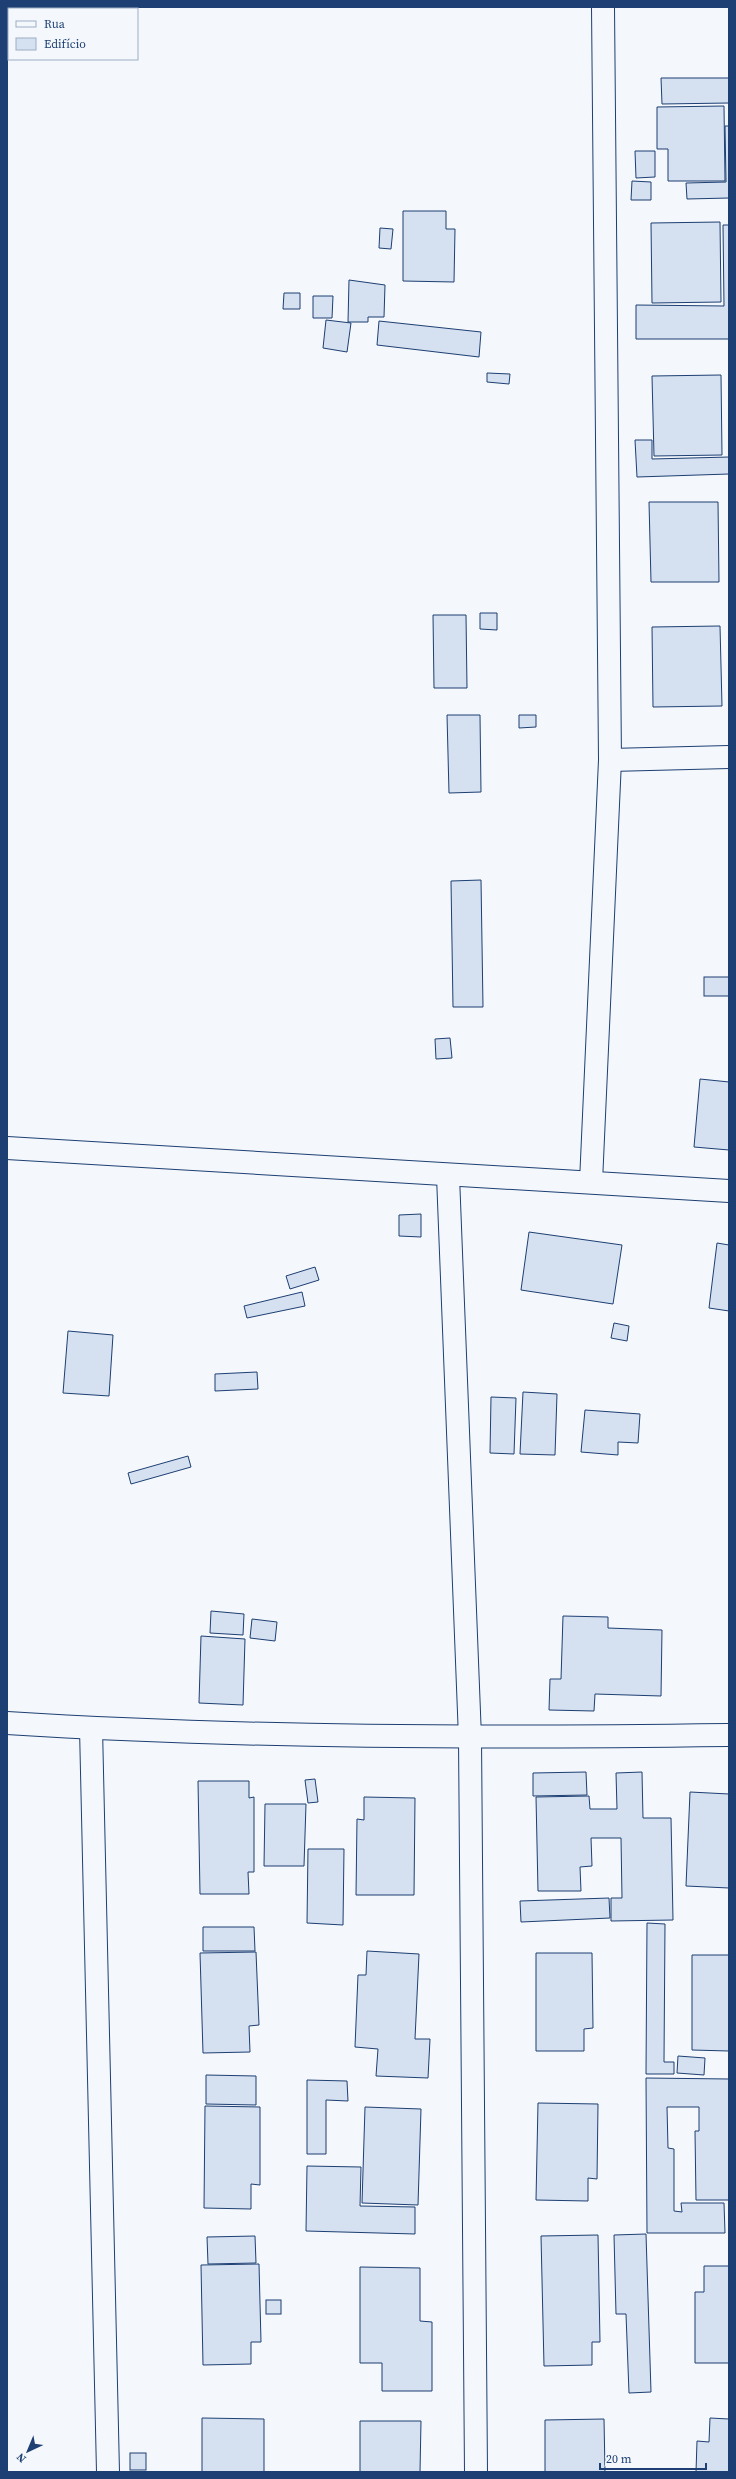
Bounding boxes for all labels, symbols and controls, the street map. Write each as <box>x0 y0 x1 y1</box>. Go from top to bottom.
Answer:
legend <box>8 8 138 60</box>
text: Rua <box>44 16 66 32</box>
text: Edifício <box>44 36 86 52</box>
north arrow <box>8 2431 48 2471</box>
scale bar <box>600 2445 706 2471</box>
text: N <box>13 2450 29 2466</box>
text: 20 m <box>606 2451 632 2467</box>

